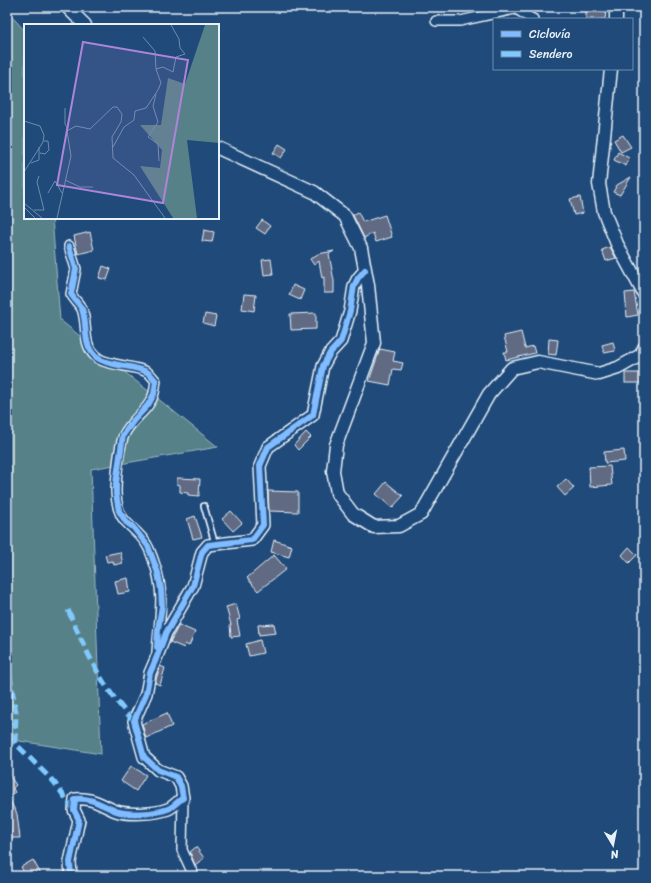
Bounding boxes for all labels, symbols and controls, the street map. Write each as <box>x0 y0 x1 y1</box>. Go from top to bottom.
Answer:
legend <box>493 18 633 70</box>
text: Ciclovía <box>529 23 570 45</box>
inset map <box>24 24 219 219</box>
text: Sendero <box>529 43 573 65</box>
north arrow <box>593 825 633 865</box>
text: N <box>609 844 621 864</box>

